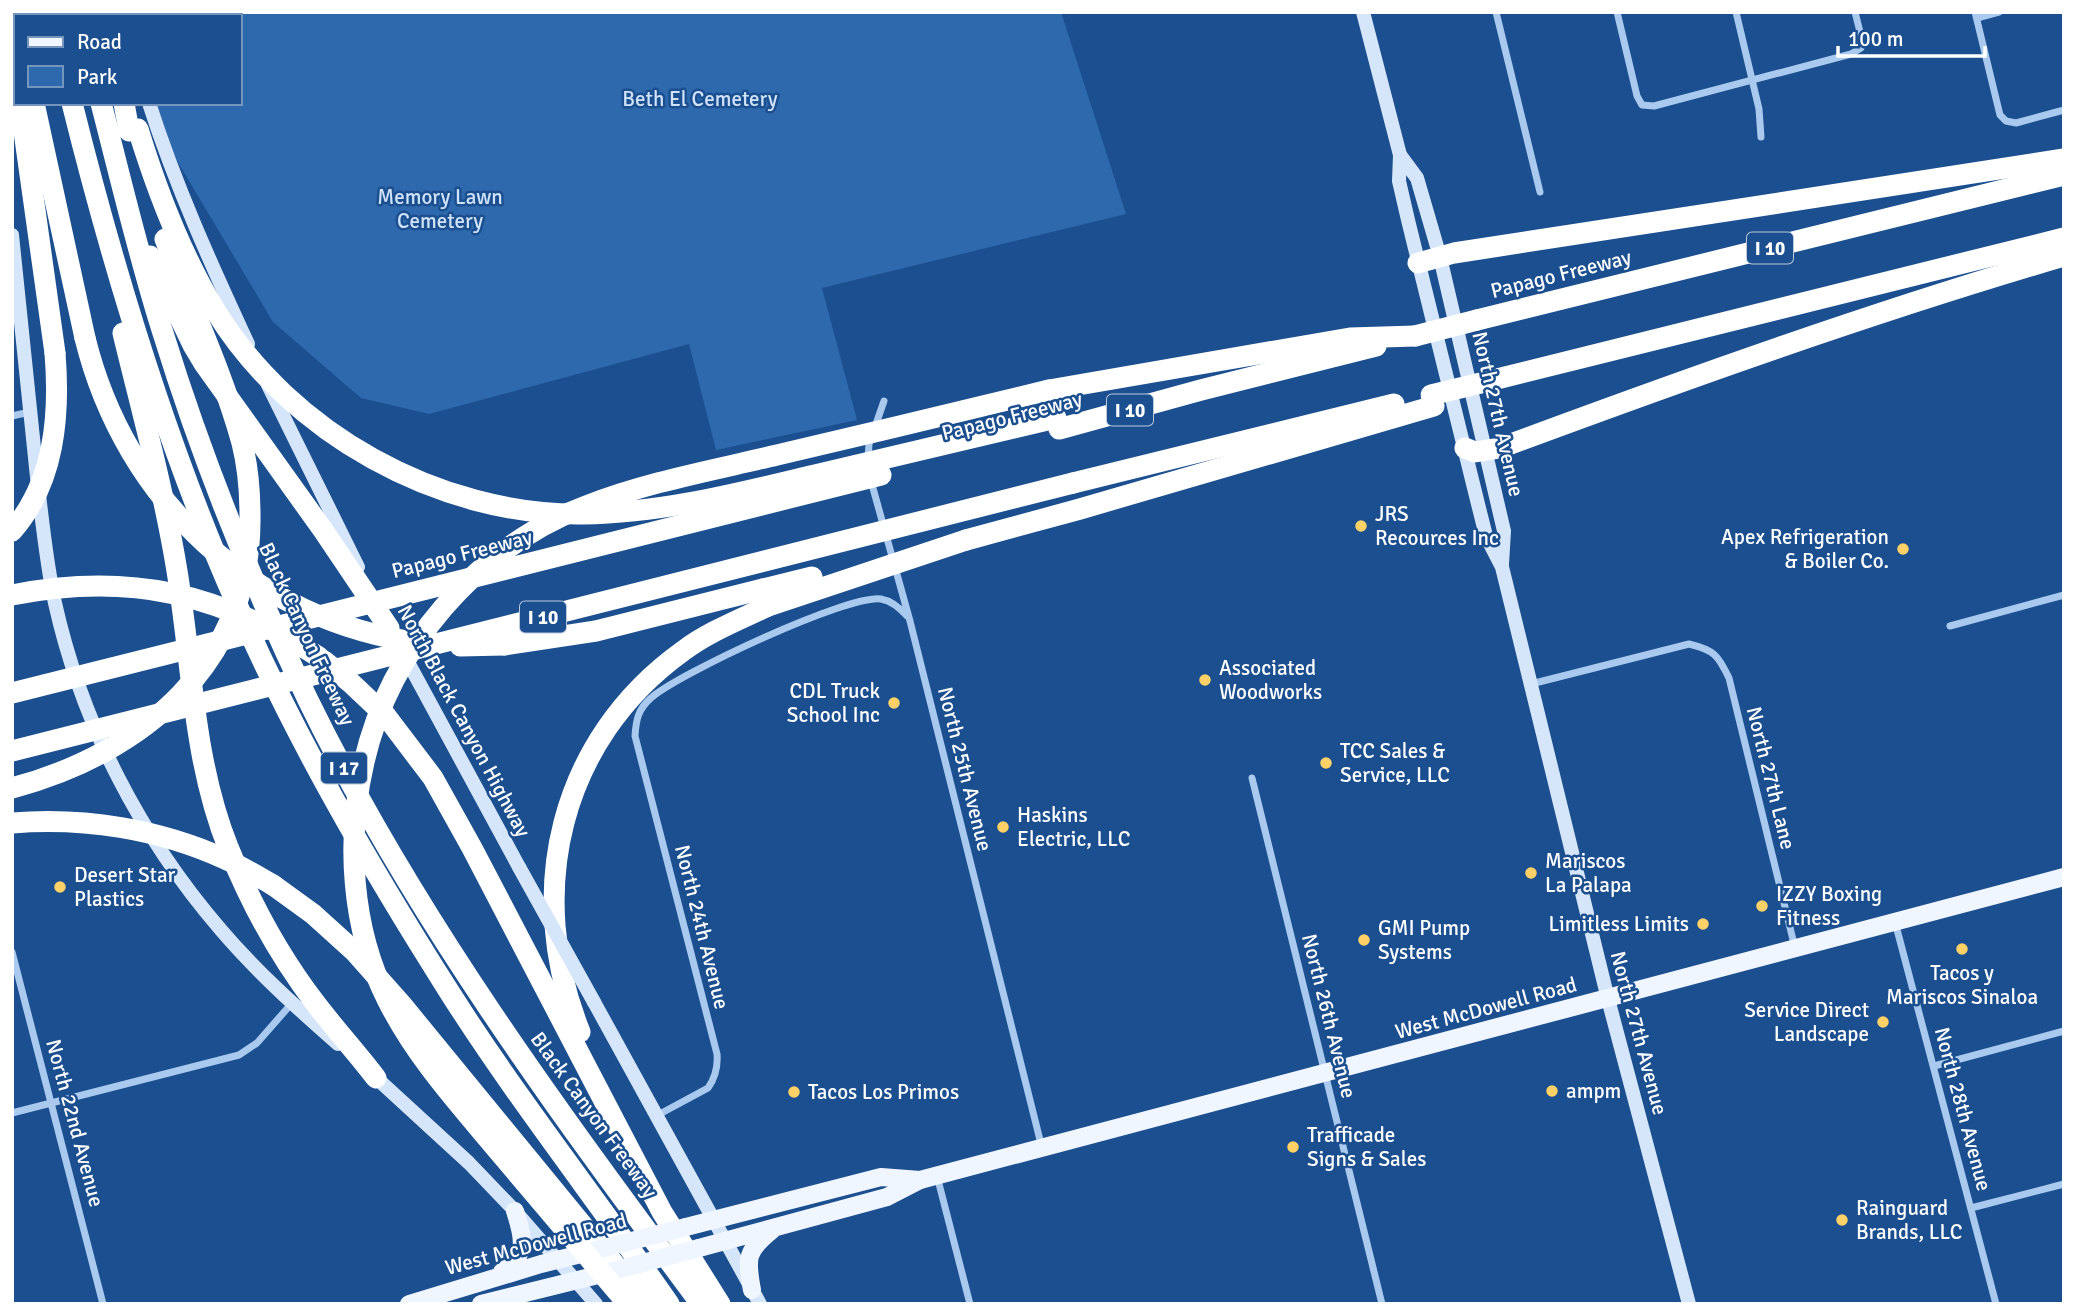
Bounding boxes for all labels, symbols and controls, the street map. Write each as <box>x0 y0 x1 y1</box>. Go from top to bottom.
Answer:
legend <box>14 14 242 105</box>
scale bar <box>1838 14 1985 58</box>
text: 100 m <box>1848 26 1903 52</box>
text: Road <box>77 29 122 55</box>
text: Park <box>77 64 118 90</box>
park label: Beth El Cemetery <box>622 86 778 112</box>
park label: Memory Lawn Cemetery <box>377 184 503 234</box>
road number: I 10 <box>1747 232 1793 264</box>
street label: Papago Freeway <box>1488 244 1634 304</box>
street label: North 27th Avenue <box>1466 329 1530 499</box>
street label: Papago Freeway <box>939 386 1085 446</box>
road number: I 10 <box>1107 394 1153 426</box>
place label: JRS Recources Inc <box>1375 501 1499 551</box>
marker: JRS Recources Inc <box>1353 518 1369 534</box>
street label: Papago Freeway <box>389 524 535 584</box>
place label: Apex Refrigeration & Boiler Co. <box>1721 524 1889 574</box>
street label: Black Canyon Freeway <box>253 538 361 730</box>
marker: Apex Refrigeration & Boiler Co. <box>1895 541 1911 557</box>
street label: North Black Canyon Highway <box>392 600 536 842</box>
road number: I 10 <box>520 602 566 632</box>
place label: Associated Woodworks <box>1219 655 1322 705</box>
marker: Associated Woodworks <box>1197 672 1213 688</box>
place label: CDL Truck School Inc <box>787 678 880 728</box>
street label: North 25th Avenue <box>932 684 998 854</box>
marker: CDL Truck School Inc <box>886 695 902 711</box>
street label: North 27th Lane <box>1741 704 1801 852</box>
place label: TCC Sales & Service, LLC <box>1340 738 1450 788</box>
road number: I 17 <box>321 752 367 783</box>
marker: TCC Sales & Service, LLC <box>1318 755 1334 771</box>
place label: Haskins Electric, LLC <box>1017 802 1130 852</box>
marker: Haskins Electric, LLC <box>995 819 1011 835</box>
street label: North 24th Avenue <box>669 842 735 1012</box>
place label: Mariscos La Palapa <box>1545 848 1632 898</box>
place label: Desert Star Plastics <box>74 862 176 912</box>
marker: Mariscos La Palapa <box>1523 865 1539 881</box>
marker: Desert Star Plastics <box>52 879 68 895</box>
place label: IZZY Boxing Fitness <box>1776 881 1882 931</box>
marker: IZZY Boxing Fitness <box>1754 898 1770 914</box>
place label: Limitless Limits <box>1548 911 1689 937</box>
place label: GMI Pump Systems <box>1378 915 1470 965</box>
marker: Limitless Limits <box>1695 916 1711 932</box>
street label: North 26th Avenue <box>1296 931 1362 1101</box>
marker: GMI Pump Systems <box>1356 932 1372 948</box>
marker: Tacos y Mariscos Sinaloa <box>1954 941 1970 957</box>
street label: North 27th Avenue <box>1605 948 1673 1118</box>
place label: Tacos y Mariscos Sinaloa <box>1886 960 2038 1010</box>
street label: West McDowell Road <box>1392 971 1580 1045</box>
place label: Service Direct Landscape <box>1744 997 1869 1047</box>
marker: Service Direct Landscape <box>1875 1014 1891 1030</box>
street label: North 28th Avenue <box>1929 1024 1997 1194</box>
street label: Black Canyon Freeway <box>525 1027 663 1203</box>
street label: North 22nd Avenue <box>40 1036 110 1210</box>
place label: ampm <box>1566 1078 1621 1104</box>
place label: Tacos Los Primos <box>808 1079 959 1105</box>
marker: ampm <box>1544 1083 1560 1099</box>
marker: Tacos Los Primos <box>786 1084 802 1100</box>
place label: Trafficade Signs & Sales <box>1307 1122 1426 1172</box>
marker: Trafficade Signs & Sales <box>1285 1139 1301 1155</box>
place label: Rainguard Brands, LLC <box>1856 1195 1962 1245</box>
street label: West McDowell Road <box>442 1207 630 1281</box>
marker: Rainguard Brands, LLC <box>1834 1212 1850 1228</box>

